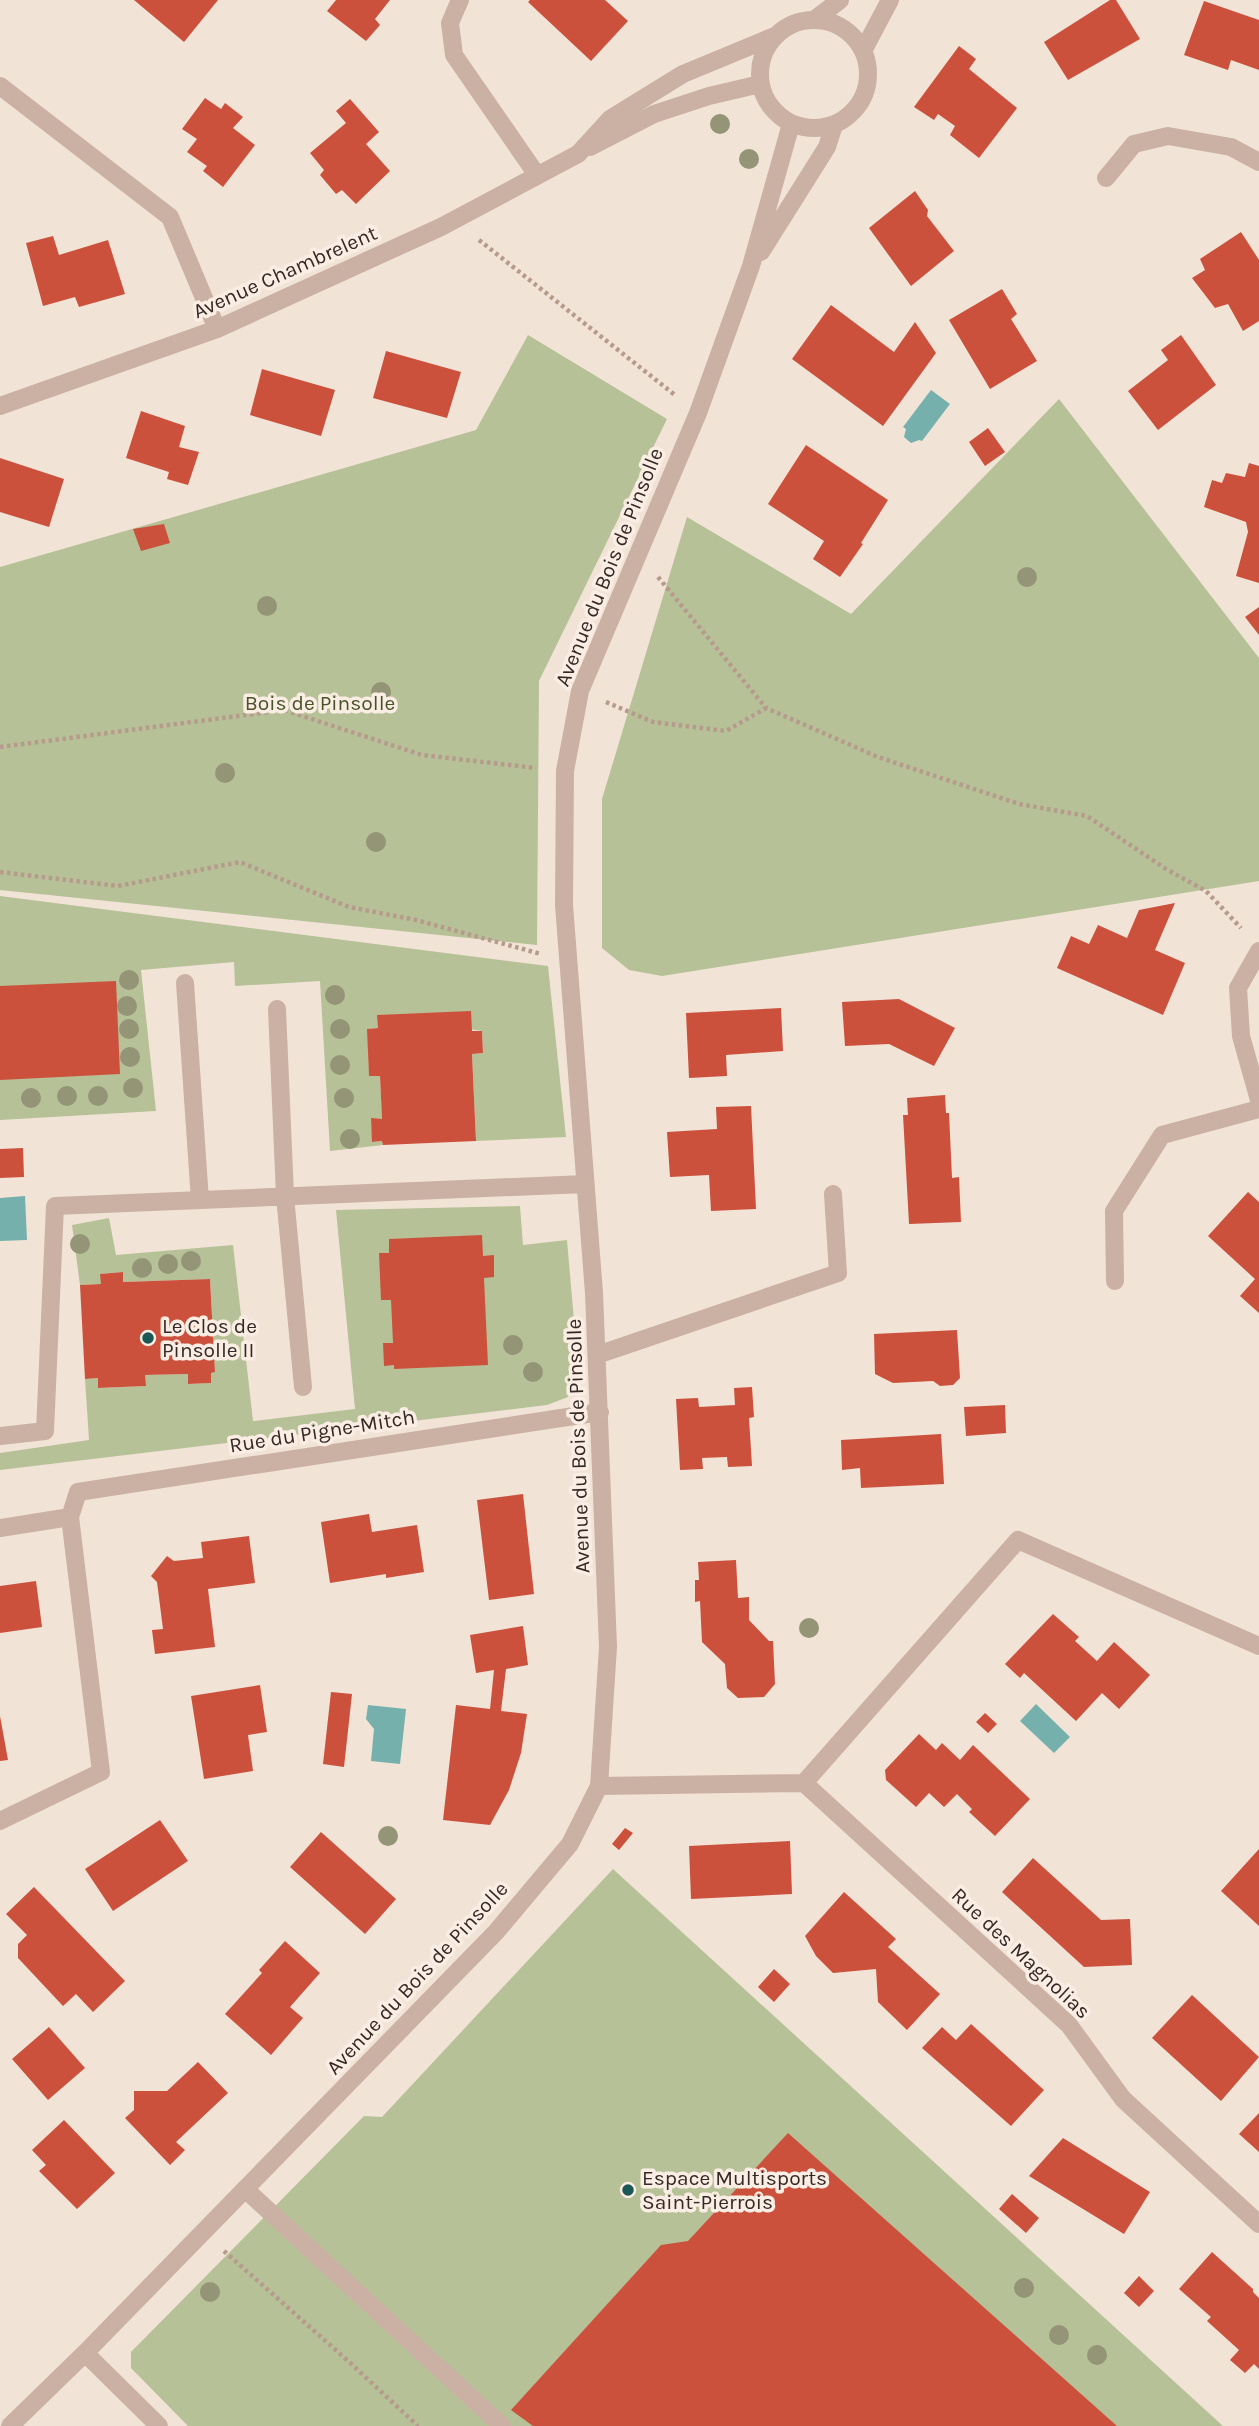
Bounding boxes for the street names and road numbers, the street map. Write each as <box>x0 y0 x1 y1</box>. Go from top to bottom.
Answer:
street label: Avenue Chambrelent <box>189 221 381 323</box>
street label: Avenue du Bois de Pinsolle <box>550 444 668 690</box>
street label: Avenue du Bois de Pinsolle <box>562 1318 594 1574</box>
street label: Rue du Pigne-Mitch <box>228 1404 416 1458</box>
street label: Avenue du Bois de Pinsolle <box>321 1877 513 2079</box>
street label: Rue des Magnolias <box>947 1883 1095 2023</box>

